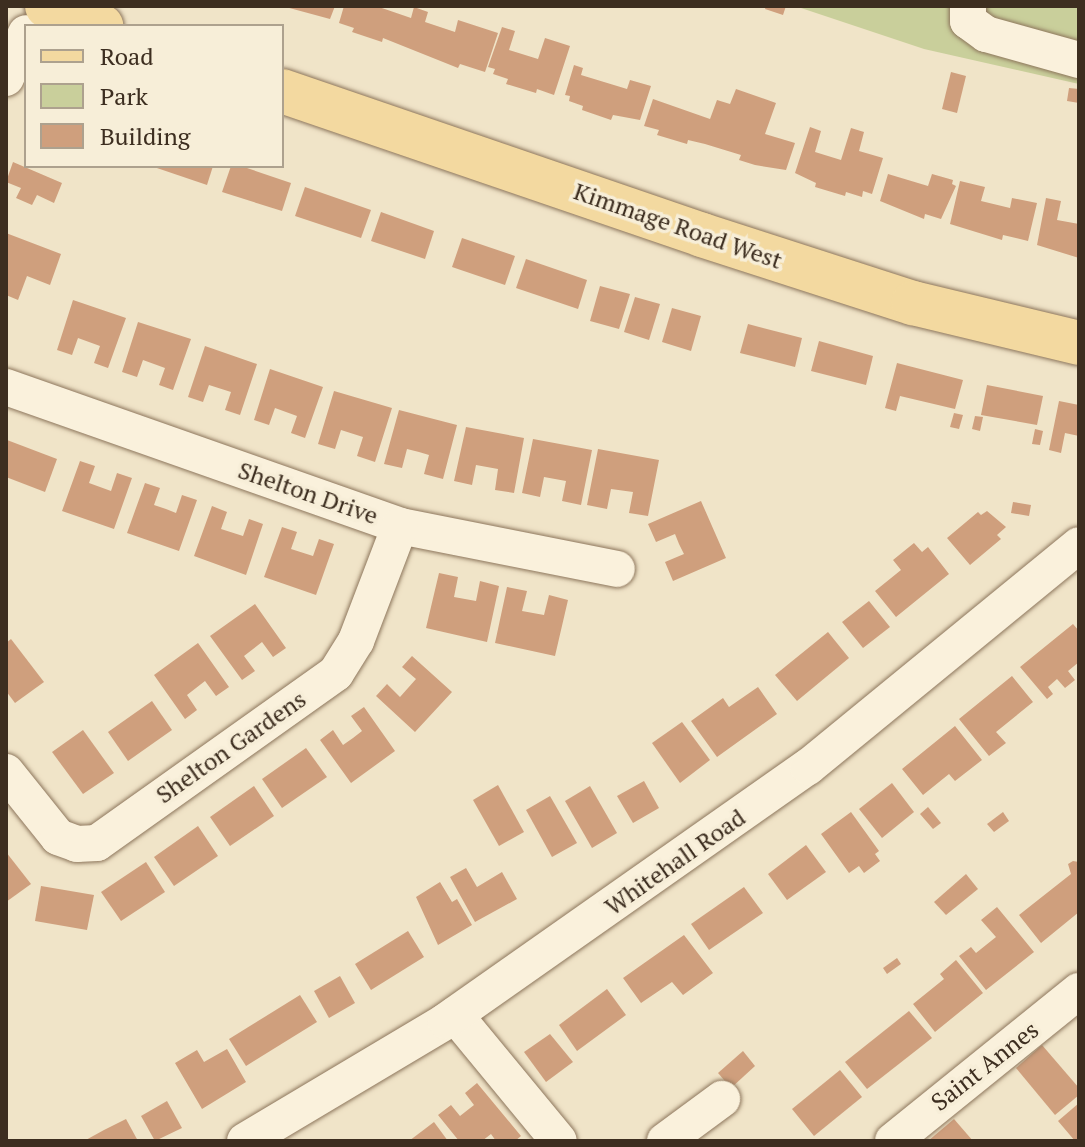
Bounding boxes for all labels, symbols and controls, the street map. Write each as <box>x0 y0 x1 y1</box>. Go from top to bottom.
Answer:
legend <box>24 24 284 168</box>
text: Road <box>100 40 154 72</box>
text: Park <box>100 80 148 112</box>
text: Building <box>100 120 190 152</box>
street label: Kimmage Road West <box>570 177 786 275</box>
street label: Shelton Drive <box>234 456 382 530</box>
street label: Shelton Gardens <box>150 685 312 809</box>
street label: Whitehall Road <box>599 803 751 921</box>
street label: Saint Annes <box>925 1015 1045 1117</box>

